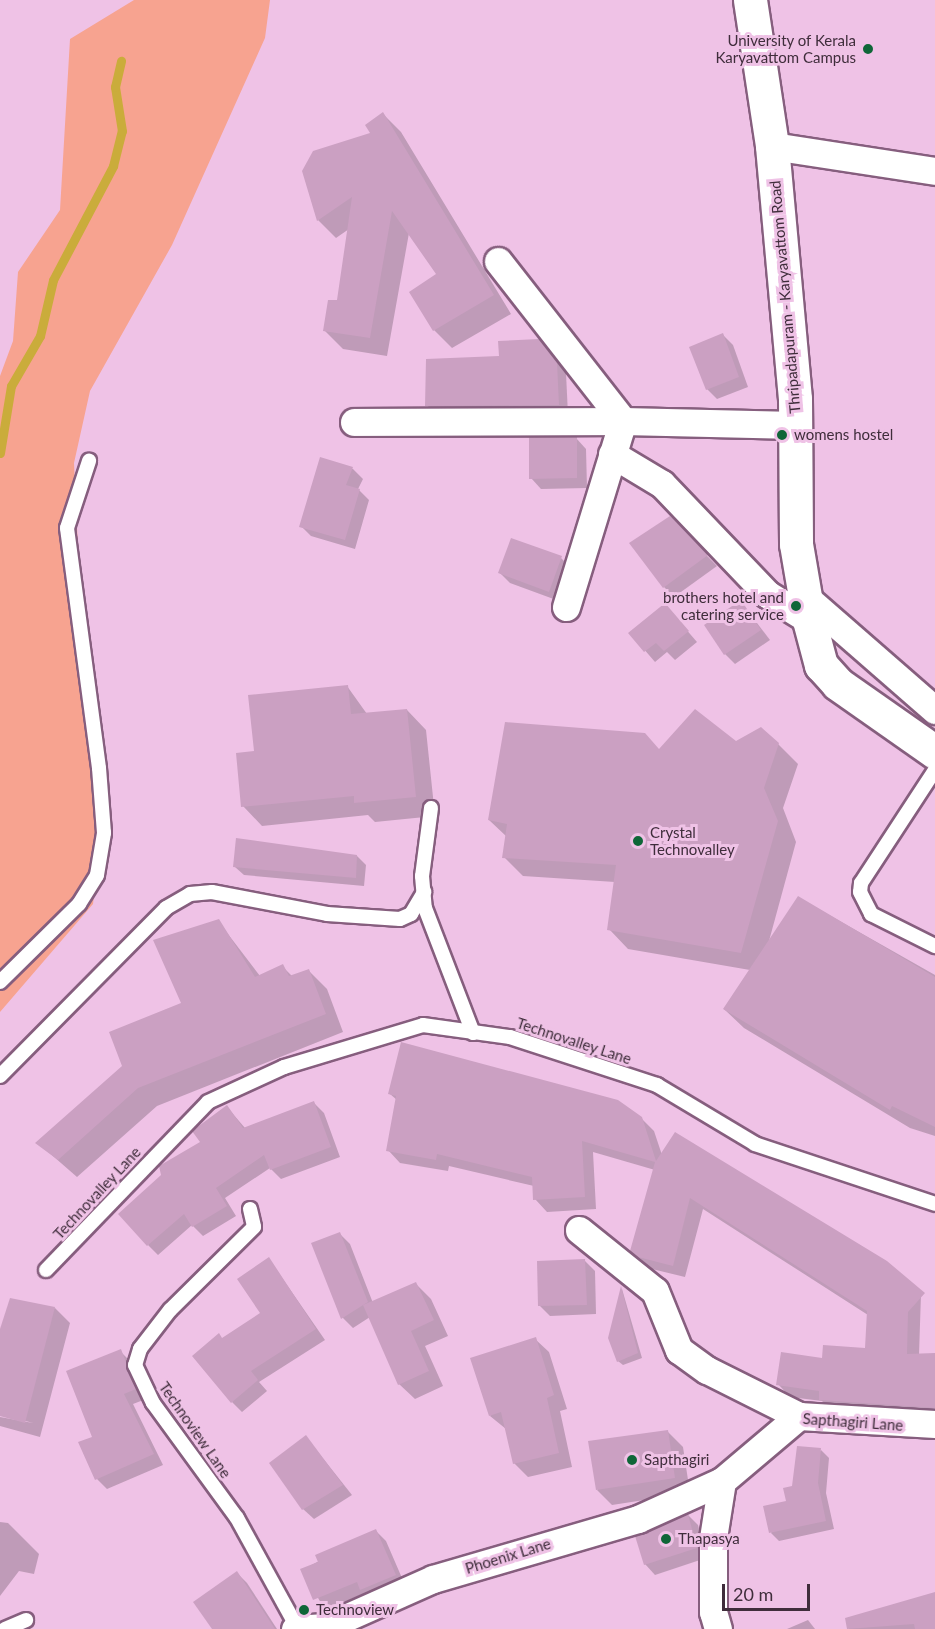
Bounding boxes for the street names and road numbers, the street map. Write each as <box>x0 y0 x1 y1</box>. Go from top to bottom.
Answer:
street label: Thripadapuram - Karyavattom Road <box>766 180 804 414</box>
street label: Technovalley Lane <box>514 1014 634 1068</box>
street label: Technovalley Lane <box>49 1143 145 1243</box>
street label: Technoview Lane <box>155 1378 235 1482</box>
street label: Sapthagiri Lane <box>802 1410 904 1434</box>
street label: Phoenix Lane <box>463 1534 553 1578</box>

